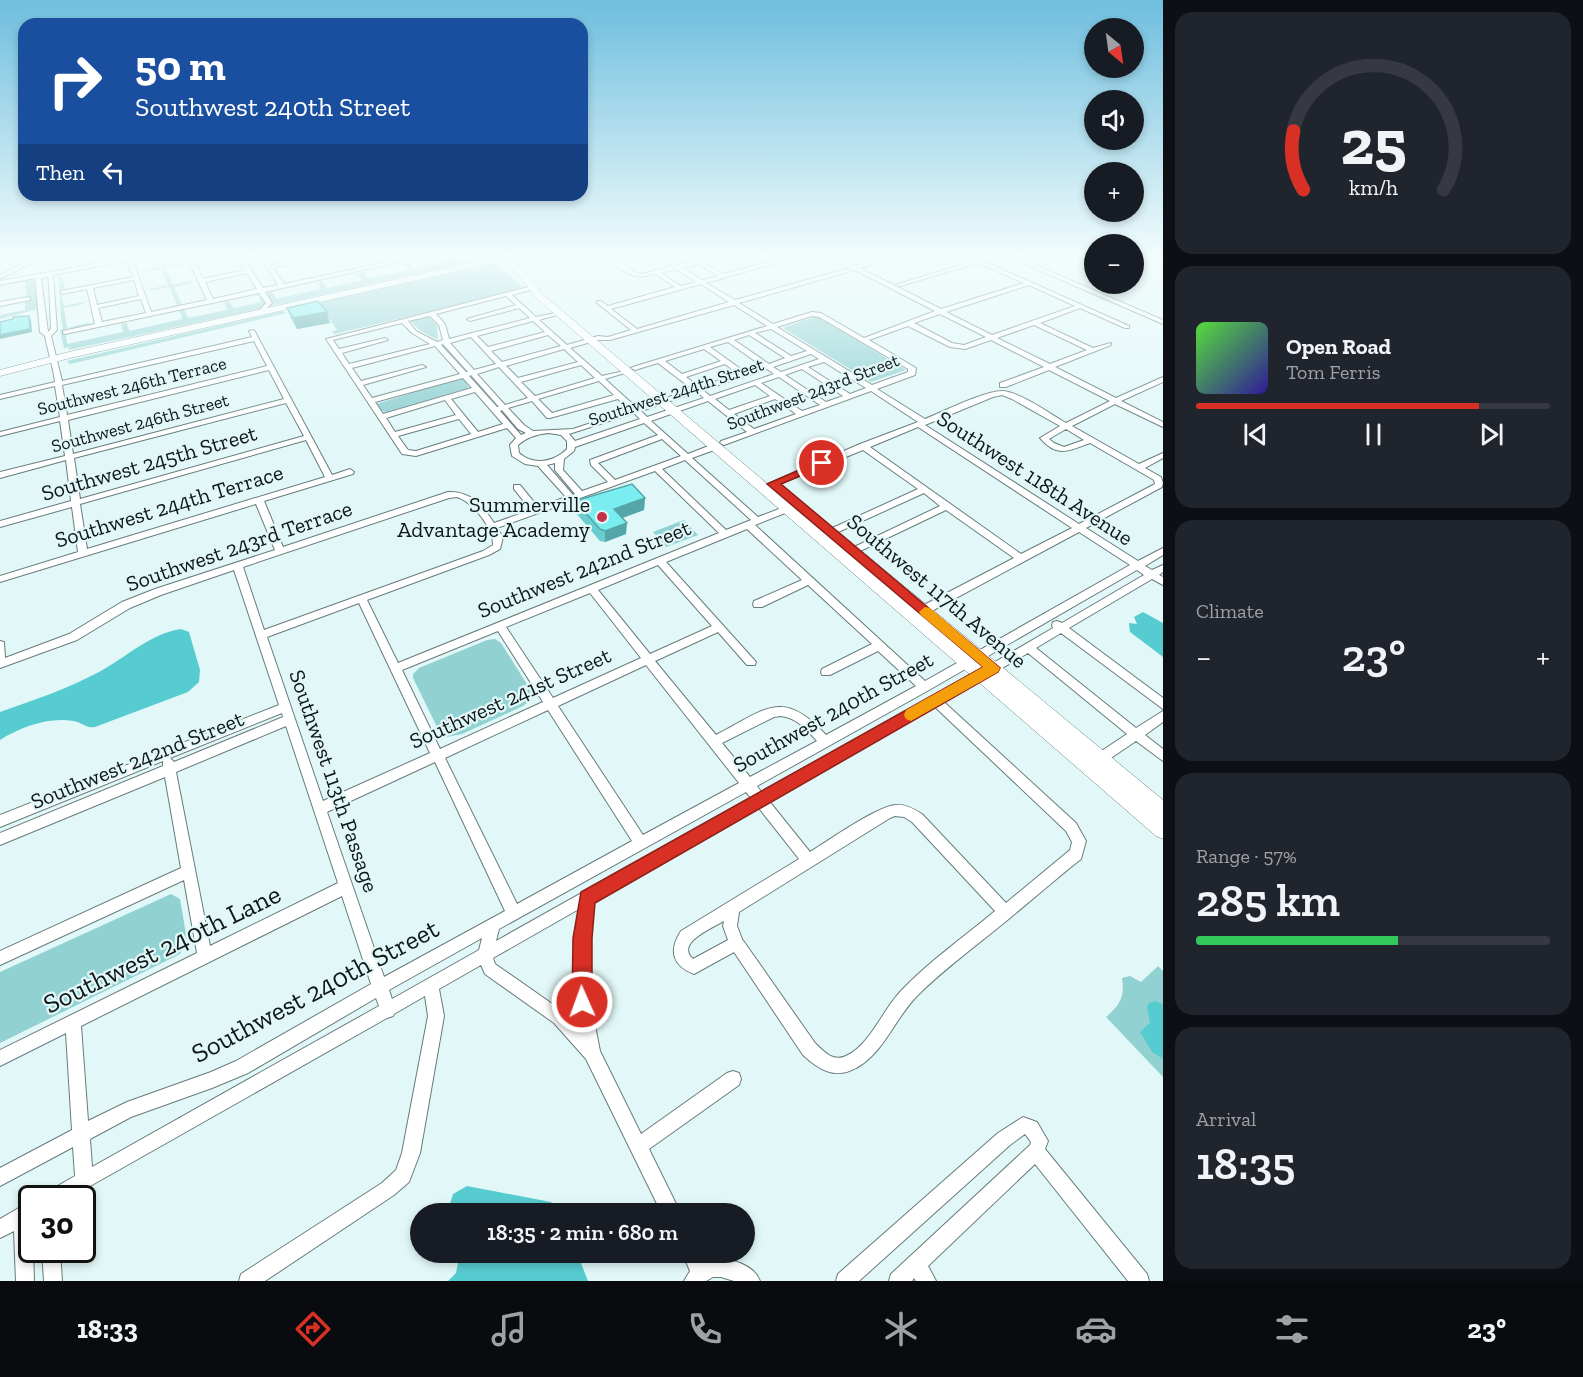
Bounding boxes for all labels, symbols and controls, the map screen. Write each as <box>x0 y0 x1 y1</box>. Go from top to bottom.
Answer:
north arrow <box>1084 18 1144 78</box>
map controls <box>1084 18 1144 294</box>
text: 50 m <box>135 40 226 91</box>
icon: right <box>36 42 114 120</box>
button: sound <box>1084 90 1144 150</box>
text: Southwest 240th Street <box>135 91 410 123</box>
text: 25 <box>1340 105 1406 180</box>
icon: left <box>97 156 130 189</box>
text: Then <box>36 159 85 186</box>
button: + <box>1084 162 1144 222</box>
text: km/h <box>1349 175 1397 200</box>
button: − <box>1084 234 1144 294</box>
text: Open Road <box>1286 333 1391 360</box>
street label: Southwest 243rd Street <box>724 349 903 435</box>
street label: Southwest 246th Terrace <box>35 352 229 420</box>
street label: Southwest 244th Street <box>586 353 767 431</box>
text: Tom Ferris <box>1286 360 1381 384</box>
street label: Southwest 246th Street <box>49 389 231 457</box>
street label: Southwest 118th Avenue <box>932 405 1138 551</box>
icon: previous <box>1239 418 1272 451</box>
icon: pause <box>1357 418 1390 451</box>
icon: next <box>1475 418 1508 451</box>
street label: Southwest 245th Street <box>38 419 261 507</box>
pin <box>796 437 847 488</box>
icon: arrive <box>805 446 838 479</box>
street label: Southwest 244th Terrace <box>52 458 286 554</box>
place label: Summerville Advantage Academy <box>397 491 591 543</box>
street label: Southwest 243rd Terrace <box>122 495 356 597</box>
street label: Southwest 117th Avenue <box>842 508 1032 674</box>
marker: Summerville Advantage Academy <box>595 510 609 524</box>
street label: Southwest 242nd Street <box>474 514 695 624</box>
text: Climate <box>1196 599 1264 623</box>
text: 23° <box>1342 629 1406 683</box>
text: − <box>1196 637 1211 676</box>
text: + <box>1536 637 1550 676</box>
street label: Southwest 241st Street <box>405 641 616 755</box>
street label: Southwest 240th Street <box>728 645 938 778</box>
street label: Southwest 113th Passage <box>283 666 385 896</box>
street label: Southwest 242nd Street <box>27 705 248 815</box>
text: Range · 57% <box>1196 844 1297 868</box>
text: 285 km <box>1196 874 1340 928</box>
street label: Southwest 240th Lane <box>38 878 286 1020</box>
street label: Southwest 240th Street <box>186 912 444 1070</box>
position arrow <box>550 970 614 1034</box>
text: Arrival <box>1196 1107 1256 1131</box>
text: 18:35 <box>1196 1137 1295 1191</box>
speed limit sign: 30 <box>18 1185 96 1263</box>
text: 18:35 · 2 min · 680 m <box>487 1219 678 1246</box>
icon: directions <box>292 1308 334 1350</box>
icon: music <box>488 1308 530 1350</box>
icon: phone <box>684 1308 726 1350</box>
icon: climate <box>880 1308 922 1350</box>
icon: car <box>1075 1308 1117 1350</box>
icon: filters <box>1271 1308 1313 1350</box>
text: 18:33 <box>77 1313 138 1345</box>
text: 23° <box>1467 1313 1506 1345</box>

